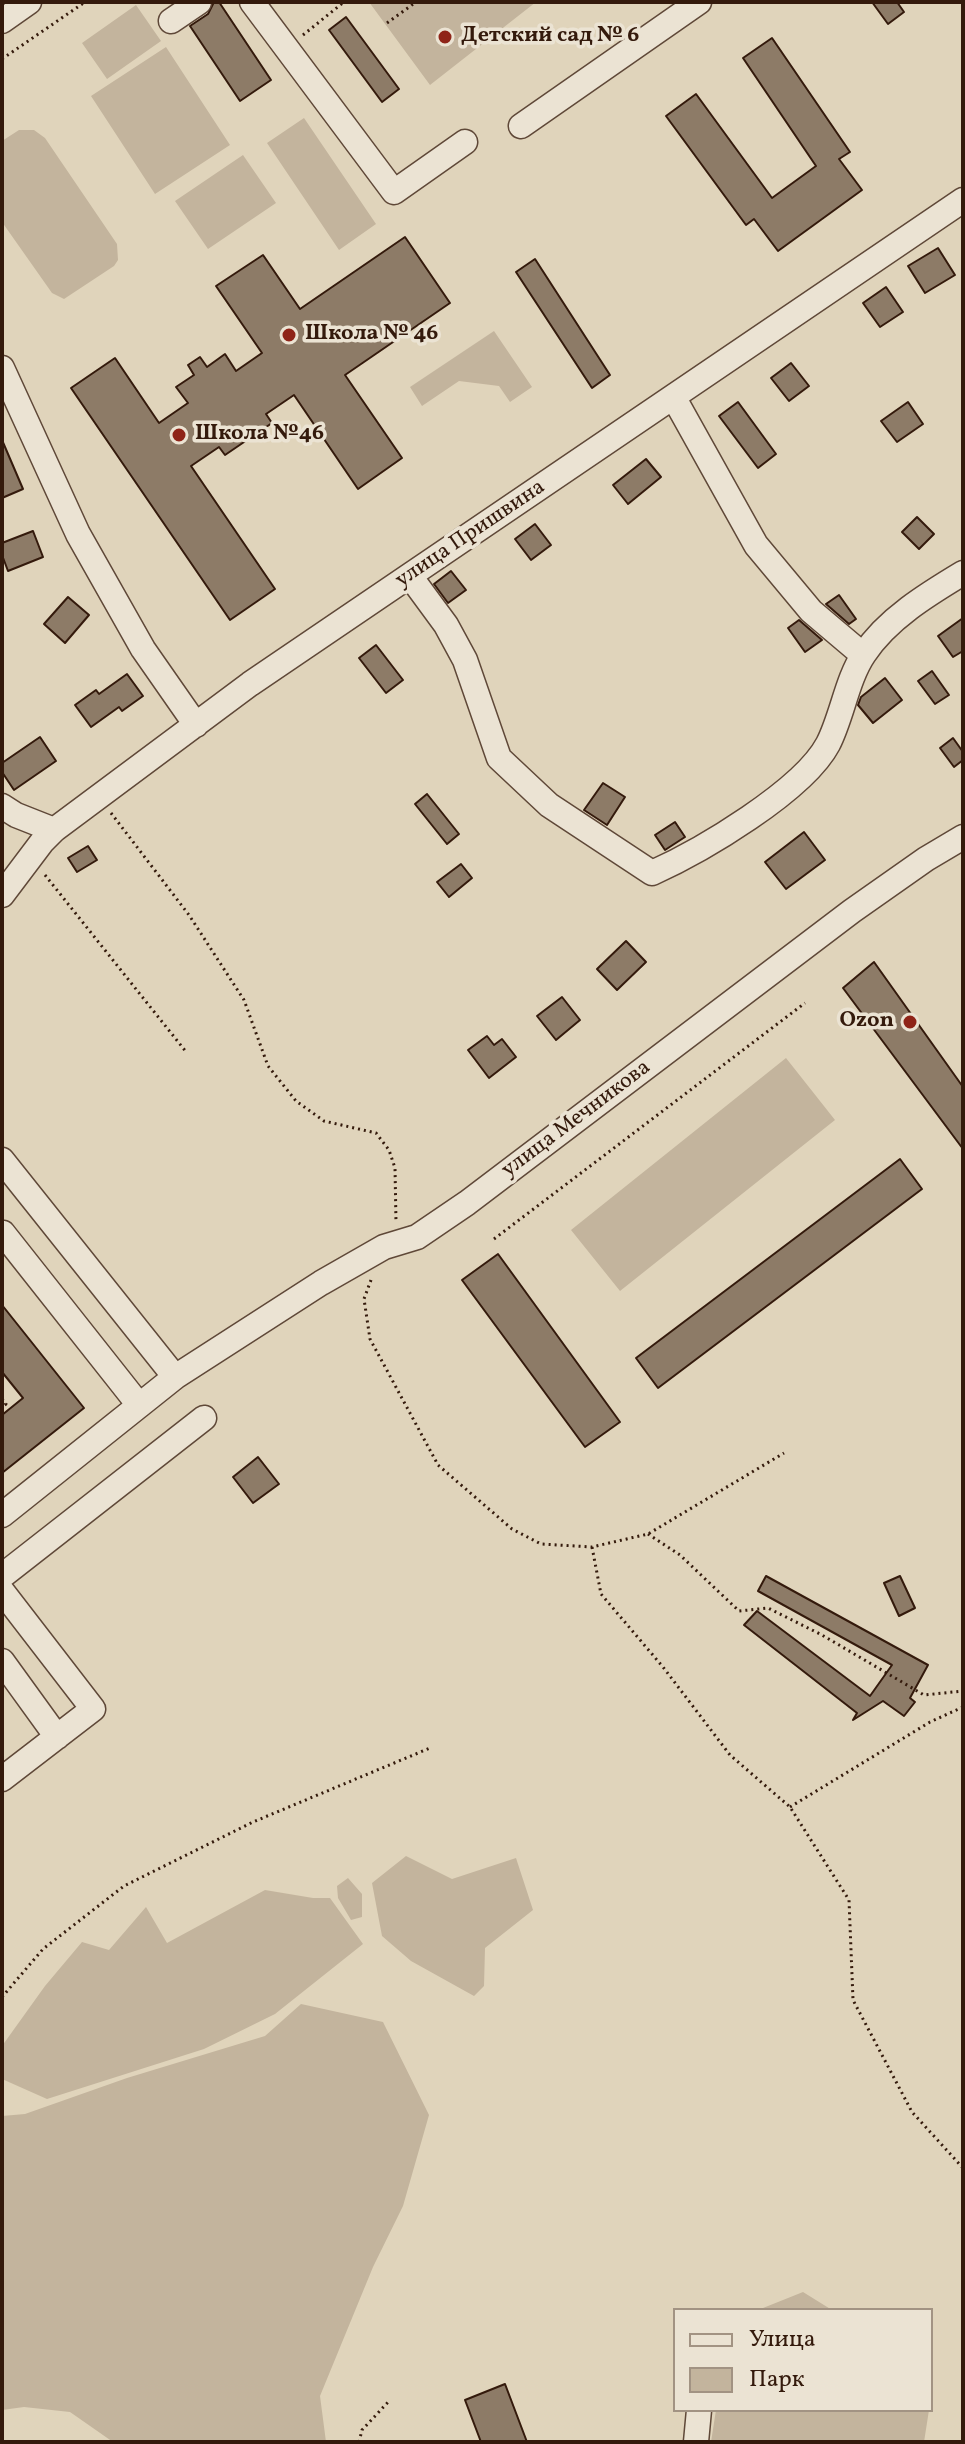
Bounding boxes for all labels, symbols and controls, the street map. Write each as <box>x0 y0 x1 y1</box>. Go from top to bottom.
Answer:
place label: Детский сад № 6 <box>461 24 639 50</box>
marker: Детский сад № 6 <box>436 28 454 46</box>
place label: Школа № 46 <box>305 322 438 348</box>
marker: Школа № 46 <box>280 326 298 344</box>
place label: Школа №46 <box>195 422 324 448</box>
marker: Школа №46 <box>170 426 188 444</box>
street label: улица Пришвина <box>391 475 551 595</box>
place label: Ozon <box>839 1009 894 1035</box>
marker: Ozon <box>901 1013 919 1031</box>
street label: улица Мечникова <box>497 1055 657 1185</box>
legend <box>673 2308 933 2412</box>
text: Улица <box>749 2323 816 2357</box>
text: Парк <box>749 2363 805 2397</box>

